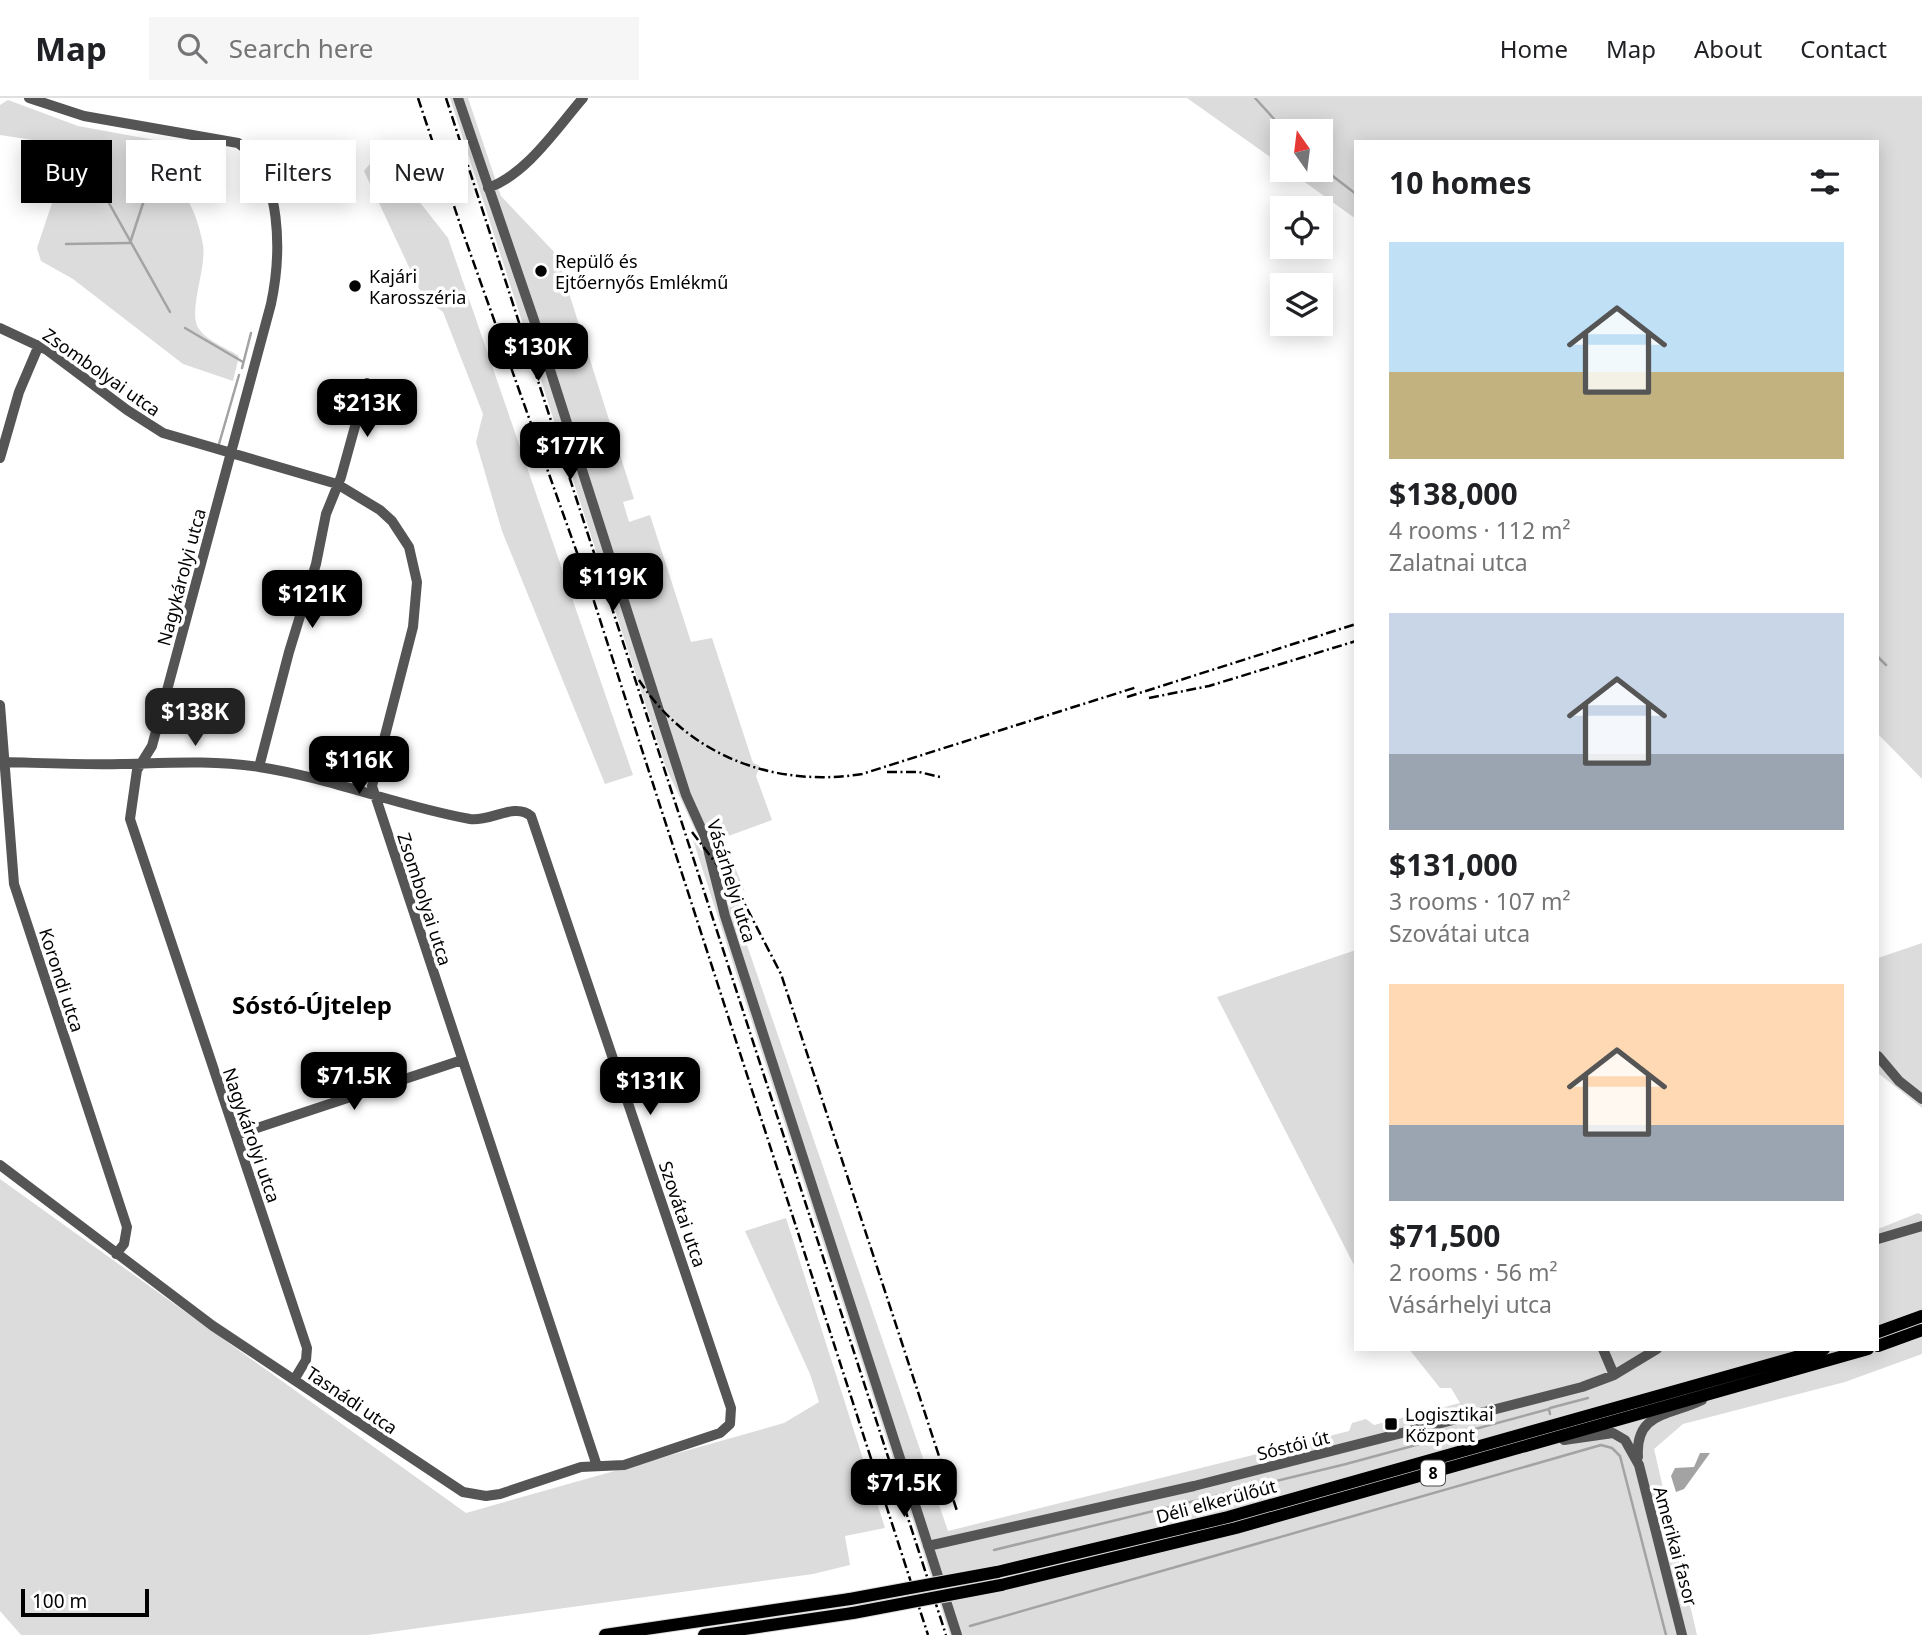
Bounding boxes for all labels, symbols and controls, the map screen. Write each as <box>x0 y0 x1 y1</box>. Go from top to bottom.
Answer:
search box <box>149 17 639 80</box>
text: Map <box>35 26 107 71</box>
icon: search <box>173 29 211 67</box>
text: Search here <box>229 30 373 66</box>
text: Home <box>1500 32 1568 65</box>
text: Map <box>1606 32 1656 65</box>
text: About <box>1694 32 1762 65</box>
text: Contact <box>1800 32 1887 65</box>
north arrow <box>1270 119 1334 182</box>
map controls <box>1270 119 1333 336</box>
chip: Buy <box>21 140 112 203</box>
chip: Rent <box>126 140 226 203</box>
chip: Filters <box>240 140 356 203</box>
chip: New <box>370 140 468 203</box>
text: 10 homes <box>1389 162 1532 203</box>
icon: filters <box>1806 163 1844 201</box>
button: locate <box>1270 196 1333 259</box>
place label: Repülő és Ejtőernyős Emlékmű <box>555 249 728 294</box>
marker: Repülő és Ejtőernyős Emlékmű <box>533 263 549 279</box>
place label: Kajári Karosszéria <box>369 264 466 309</box>
button: layers <box>1270 273 1333 336</box>
marker: Kajári Karosszéria <box>347 278 363 294</box>
icon: home <box>1554 287 1680 413</box>
street label: Zsombolyai utca <box>39 323 165 421</box>
pin: $130K <box>489 324 587 383</box>
text: $130K <box>504 330 572 362</box>
pin: $213K <box>318 380 416 439</box>
text: $213K <box>333 386 401 418</box>
pin: $177K <box>521 422 619 482</box>
text: $177K <box>536 429 604 461</box>
text: $138,000 <box>1389 473 1518 514</box>
street label: Nagykárolyi utca <box>151 506 211 648</box>
text: 4 rooms · 112 m² <box>1389 514 1571 546</box>
text: Zalatnai utca <box>1389 546 1528 578</box>
pin: $119K <box>564 554 662 613</box>
text: $119K <box>579 560 647 592</box>
pin: $121K <box>263 570 361 630</box>
text: $121K <box>278 577 346 609</box>
icon: home <box>1554 658 1680 784</box>
pin: $138K <box>146 688 244 748</box>
text: $138K <box>161 695 229 727</box>
pin: $116K <box>310 736 408 796</box>
text: $116K <box>325 743 393 775</box>
street label: Vásárhelyi utca <box>702 817 762 945</box>
street label: Zsombolyai utca <box>392 830 458 968</box>
text: $131,000 <box>1389 844 1518 885</box>
text: 3 rooms · 107 m² <box>1389 885 1571 917</box>
text: Szovátai utca <box>1389 917 1530 949</box>
street label: Korondi utca <box>34 925 90 1035</box>
district label: Sóstó-Újtelep <box>232 988 392 1021</box>
icon: home <box>1554 1029 1680 1155</box>
pin: $71.5K <box>297 1052 411 1112</box>
pin: $131K <box>601 1058 699 1117</box>
text: $71.5K <box>317 1059 391 1091</box>
street label: Nagykárolyi utca <box>218 1064 286 1206</box>
text: $131K <box>616 1064 684 1096</box>
street label: Szovátai utca <box>654 1158 712 1270</box>
text: $71,500 <box>1389 1215 1501 1256</box>
text: 2 rooms · 56 m² <box>1389 1256 1558 1288</box>
text: Vásárhelyi utca <box>1389 1288 1552 1320</box>
street label: Tasnádi utca <box>302 1361 402 1439</box>
place label: Logisztikai Központ <box>1405 1402 1494 1447</box>
marker: Logisztikai Központ <box>1383 1416 1399 1432</box>
street label: Sóstói út <box>1254 1424 1332 1466</box>
pin: $71.5K <box>847 1460 961 1519</box>
road number: 8 <box>1421 1460 1445 1485</box>
text: $71.5K <box>867 1466 941 1498</box>
street label: Déli elkerülőút <box>1153 1473 1279 1529</box>
street label: Amerikai fasor <box>1649 1484 1704 1609</box>
scale bar <box>21 1586 149 1618</box>
text: 100 m <box>32 1588 87 1614</box>

